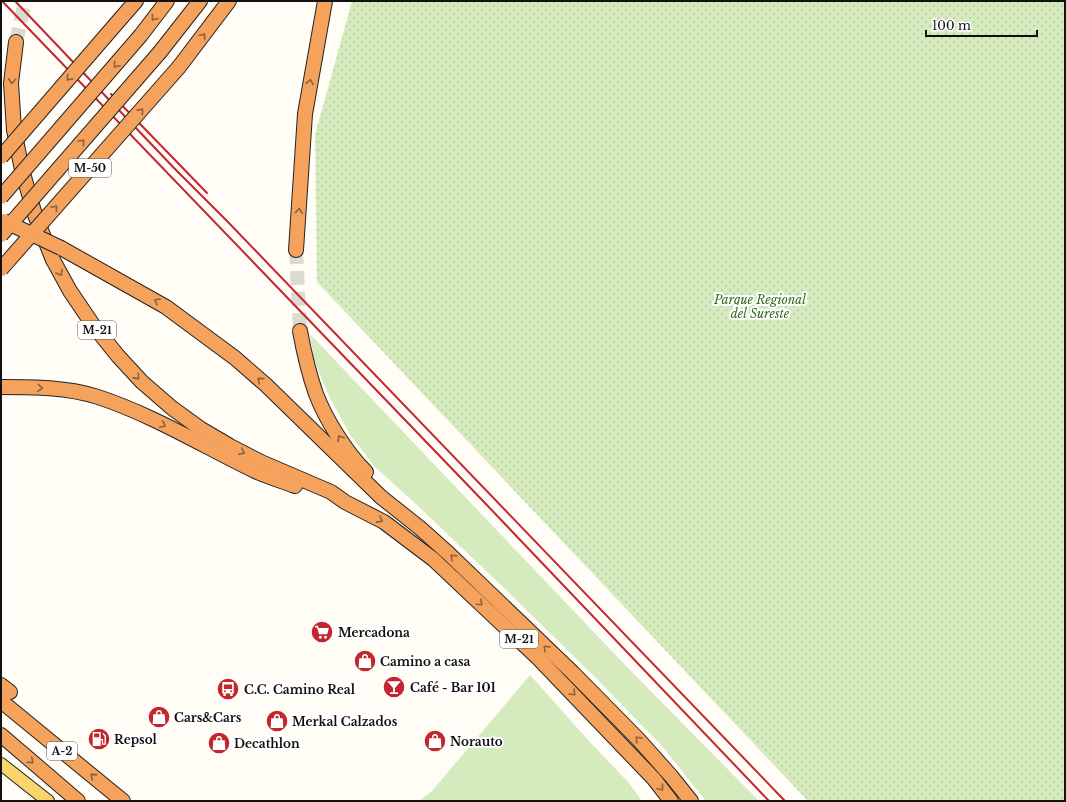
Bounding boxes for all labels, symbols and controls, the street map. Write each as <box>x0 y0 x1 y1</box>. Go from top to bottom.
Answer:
scale bar <box>926 12 1037 38</box>
one-way arrow <box>152 14 159 21</box>
text: 100 m <box>932 18 971 33</box>
one-way arrow <box>198 33 205 40</box>
one-way arrow <box>113 60 120 67</box>
one-way arrow <box>67 73 74 81</box>
one-way arrow <box>7 78 16 84</box>
one-way arrow <box>306 79 314 85</box>
one-way arrow <box>136 108 143 116</box>
one-way arrow <box>77 139 84 147</box>
road number: M-50 <box>69 159 111 177</box>
one-way arrow <box>50 205 57 213</box>
one-way arrow <box>294 208 303 214</box>
one-way arrow <box>55 269 63 276</box>
park label: Parque Regional del Sureste <box>713 292 806 321</box>
one-way arrow <box>154 299 161 306</box>
road number: M-21 <box>78 321 116 339</box>
one-way arrow <box>132 372 140 380</box>
one-way arrow <box>258 378 265 385</box>
one-way arrow <box>37 383 43 392</box>
one-way arrow <box>159 420 167 428</box>
one-way arrow <box>338 435 345 442</box>
one-way arrow <box>238 447 246 455</box>
one-way arrow <box>376 515 383 522</box>
one-way arrow <box>450 555 457 562</box>
one-way arrow <box>475 598 483 605</box>
supermarket icon: Mercadona <box>309 619 335 645</box>
place label: Mercadona <box>338 625 410 640</box>
road number: M-21 <box>500 630 538 648</box>
one-way arrow <box>543 645 551 652</box>
shop icon: Camino a casa <box>352 648 378 674</box>
place label: Camino a casa <box>380 654 471 669</box>
bar icon: Café - Bar 101 <box>381 674 407 700</box>
bus stop icon: C.C. Camino Real <box>215 676 241 702</box>
place label: Café - Bar 101 <box>410 680 496 695</box>
place label: C.C. Camino Real <box>244 682 356 697</box>
one-way arrow <box>568 688 576 696</box>
shop icon: Cars&Cars <box>146 704 172 730</box>
shop icon: Merkal Calzados <box>264 708 290 734</box>
place label: Cars&Cars <box>174 710 242 725</box>
place label: Merkal Calzados <box>292 714 398 729</box>
fuel station icon: Repsol <box>86 726 112 752</box>
shop icon: Norauto <box>422 728 448 754</box>
shop icon: Decathlon <box>206 730 232 756</box>
place label: Repsol <box>114 732 158 747</box>
place label: Norauto <box>450 734 503 749</box>
place label: Decathlon <box>234 736 300 751</box>
one-way arrow <box>636 736 643 744</box>
road number: A-2 <box>47 742 77 760</box>
one-way arrow <box>26 756 33 763</box>
one-way arrow <box>90 774 97 781</box>
one-way arrow <box>657 784 664 791</box>

